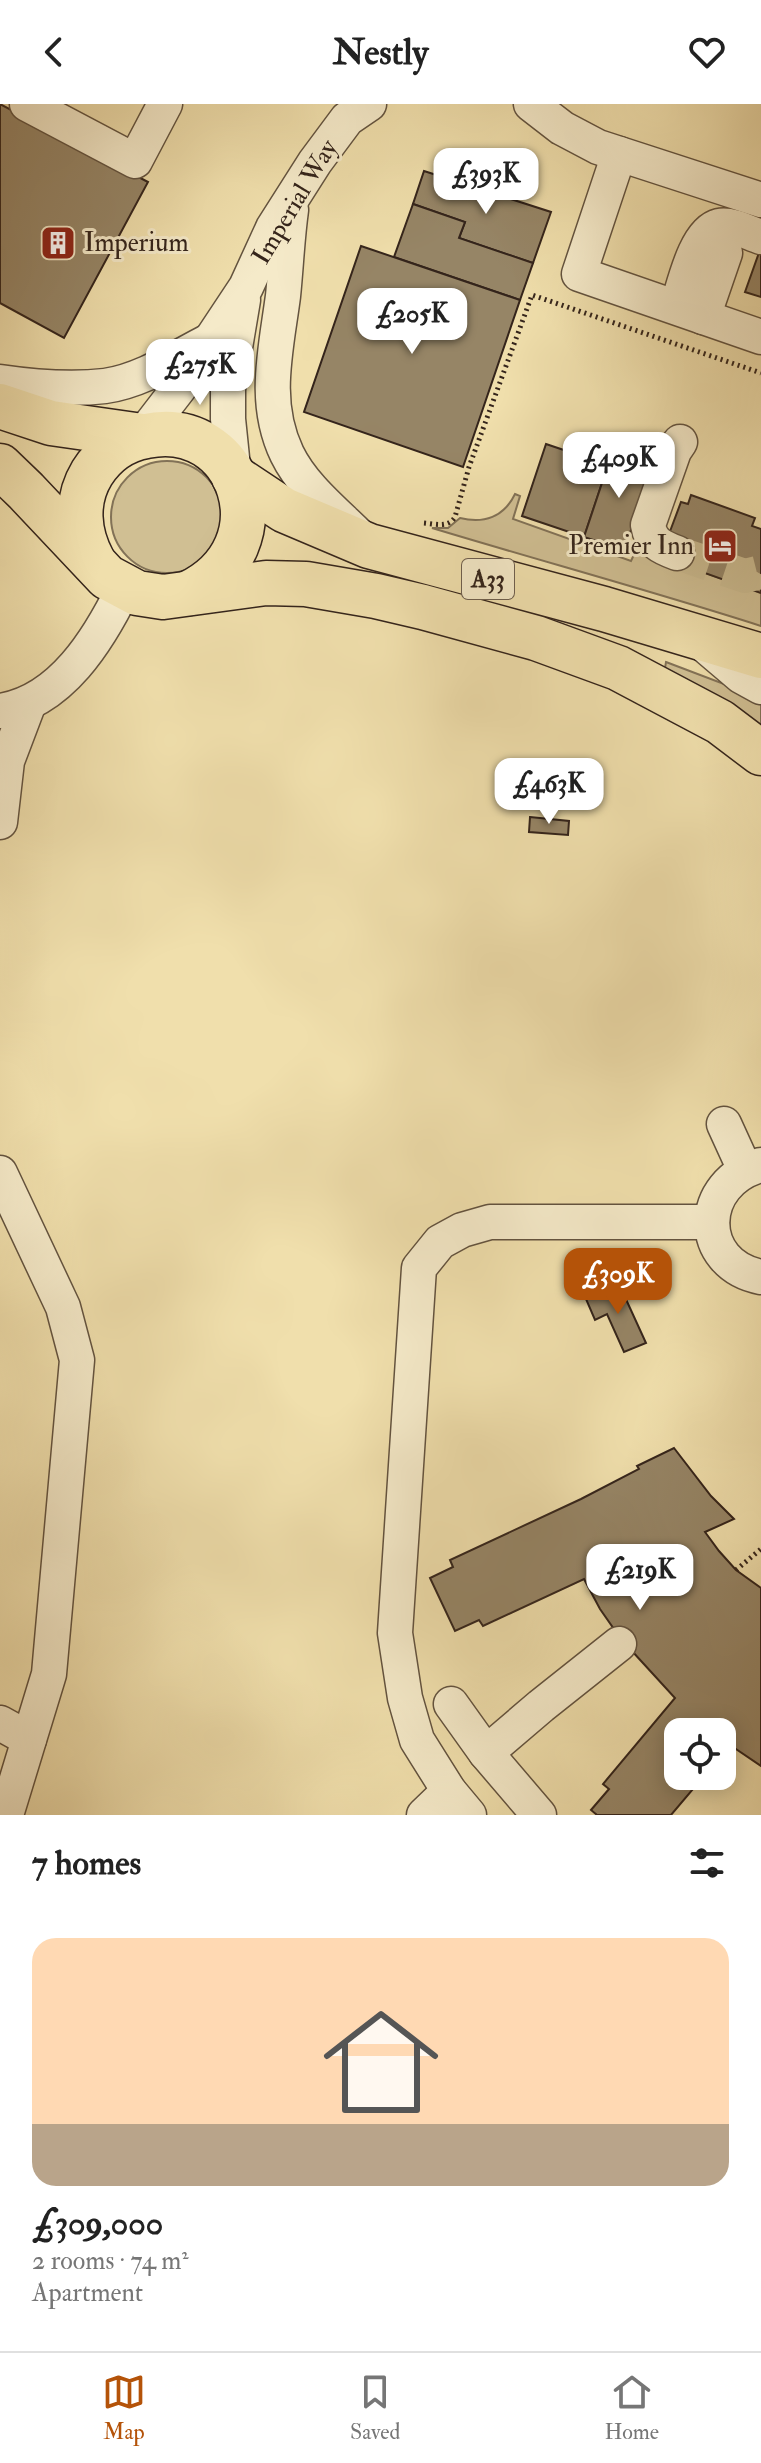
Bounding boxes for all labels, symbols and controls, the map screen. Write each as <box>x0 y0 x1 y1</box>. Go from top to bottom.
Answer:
icon: back <box>32 30 76 74</box>
text: Nestly <box>333 30 428 75</box>
icon: heart <box>685 30 729 74</box>
street label: Imperial Way <box>245 133 346 271</box>
pin: £393K <box>430 148 542 216</box>
text: £393K <box>452 158 520 190</box>
building icon: Imperium <box>39 224 77 262</box>
place label: Imperium <box>84 227 189 260</box>
pin: £205K <box>356 288 468 356</box>
text: £205K <box>375 298 449 330</box>
pin: £275K <box>144 339 256 407</box>
text: £275K <box>164 349 236 381</box>
pin: £409K <box>563 432 675 500</box>
text: £409K <box>581 442 657 474</box>
hotel icon: Premier Inn <box>701 527 739 565</box>
place label: Premier Inn <box>568 530 694 562</box>
road number: A33 <box>462 559 514 599</box>
pin: £463K <box>493 758 605 826</box>
text: £463K <box>513 768 585 800</box>
pin: £309K <box>562 1248 674 1316</box>
text: £309K <box>582 1258 654 1290</box>
pin: £219K <box>584 1544 696 1612</box>
text: £219K <box>604 1554 676 1586</box>
map controls <box>664 1718 736 1790</box>
button: locate <box>664 1718 736 1790</box>
icon: filters <box>685 1841 729 1885</box>
text: 7 homes <box>32 1842 141 1885</box>
icon: home <box>309 1990 453 2134</box>
text: £309,000 <box>32 2202 163 2245</box>
text: 2 rooms · 74 m² <box>32 2245 189 2277</box>
text: Apartment <box>32 2277 143 2309</box>
tab: Map <box>102 2370 146 2446</box>
tab: Saved <box>350 2370 400 2446</box>
tab: Home <box>604 2370 659 2446</box>

